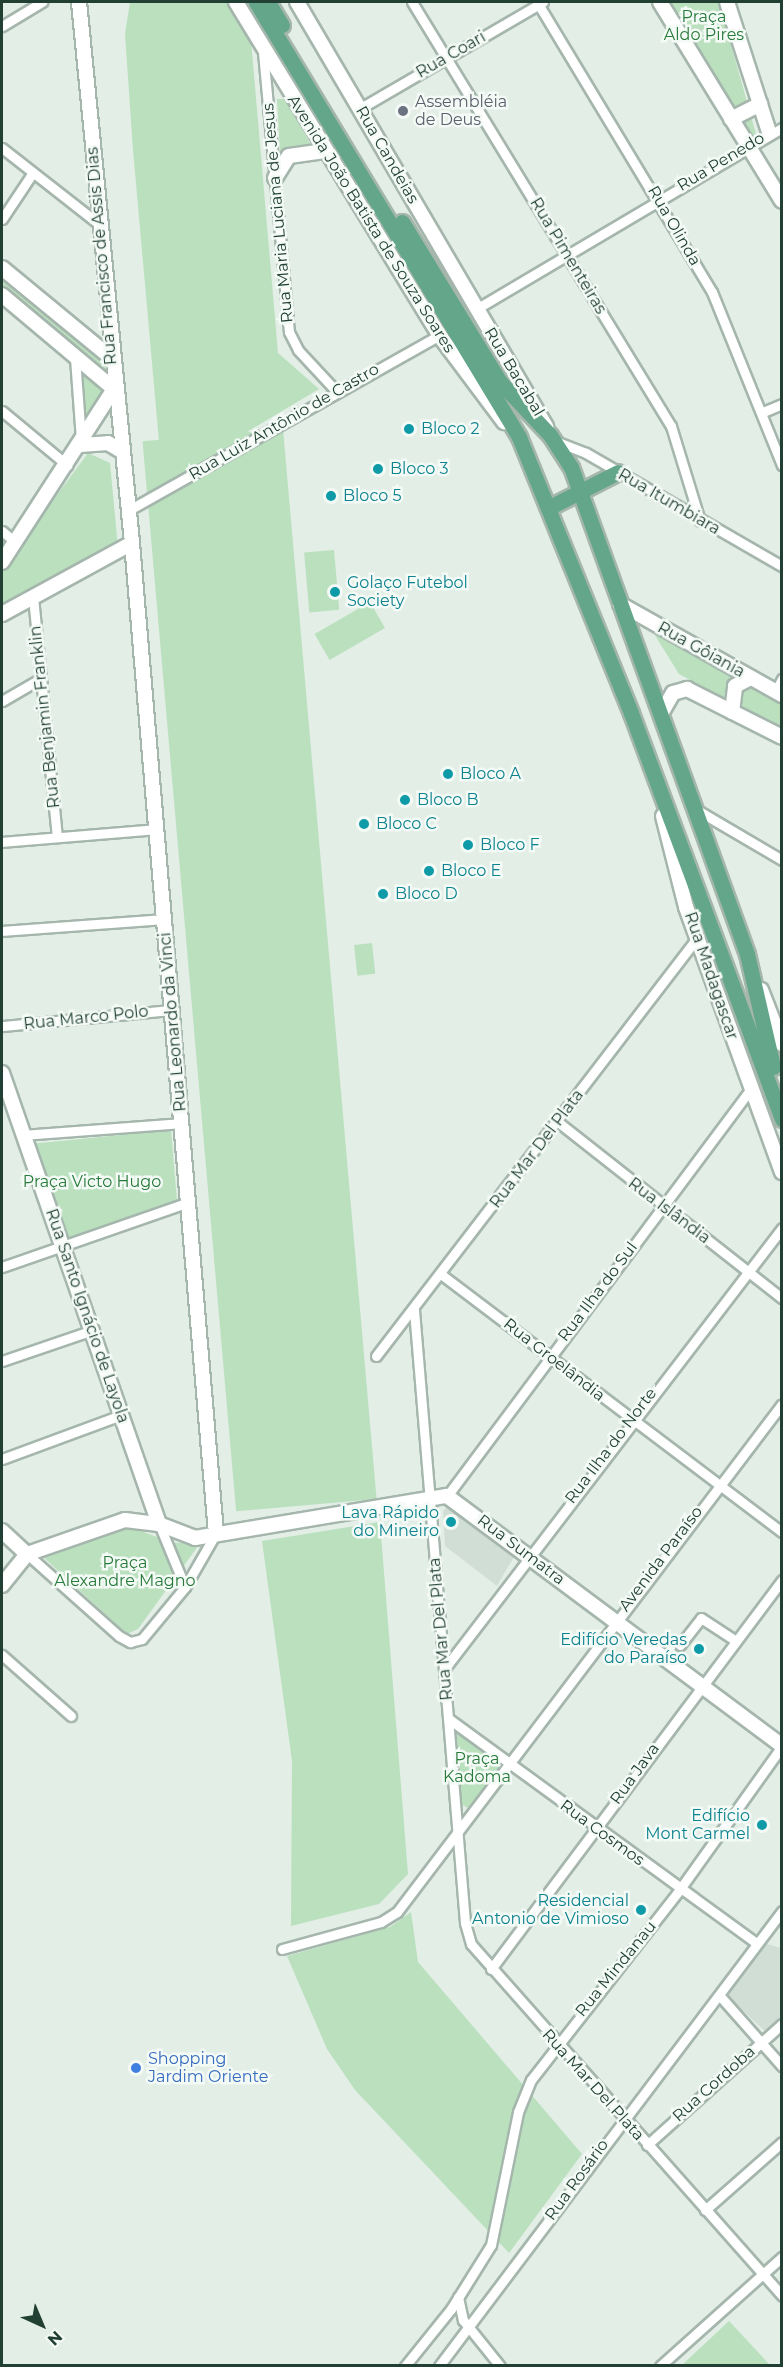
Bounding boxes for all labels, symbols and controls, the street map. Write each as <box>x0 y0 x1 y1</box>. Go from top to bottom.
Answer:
park label: Praça Aldo Pires <box>664 7 744 45</box>
street label: Rua Coari <box>413 27 489 83</box>
street label: Avenida João Batista de Souza Soares <box>283 92 459 356</box>
place label: Assembléia de Deus <box>415 92 507 130</box>
street label: Rua Maria Luciana de Jesus <box>259 102 297 324</box>
street label: Rua Candeias <box>351 103 423 207</box>
marker: Assembléia de Deus <box>396 104 410 118</box>
street label: Rua Penedo <box>674 128 768 196</box>
street label: Rua Francisco de Assis Dias <box>83 146 121 366</box>
street label: Rua Olinda <box>643 183 705 269</box>
street label: Rua Pimenteiras <box>526 194 610 318</box>
street label: Rua Bacabal <box>480 324 548 420</box>
street label: Rua Luiz Antônio de Castro <box>185 360 383 484</box>
place label: Bloco 2 <box>421 419 480 439</box>
marker: Bloco 2 <box>402 422 416 436</box>
place label: Bloco 3 <box>390 459 449 479</box>
marker: Bloco 3 <box>371 462 385 476</box>
street label: Rua Itumbiara <box>614 465 724 539</box>
place label: Bloco 5 <box>343 486 402 506</box>
marker: Bloco 5 <box>324 489 338 503</box>
place label: Golaço Futebol Society <box>347 573 468 611</box>
marker: Golaço Futebol Society <box>328 585 342 599</box>
street label: Rua Gôiania <box>654 618 748 682</box>
street label: Rua Benjamin Franklin <box>26 625 64 809</box>
place label: Bloco A <box>460 764 521 784</box>
marker: Bloco A <box>441 767 455 781</box>
place label: Bloco B <box>417 790 479 810</box>
marker: Bloco B <box>398 793 412 807</box>
place label: Bloco C <box>376 814 437 834</box>
marker: Bloco C <box>357 817 371 831</box>
place label: Bloco F <box>480 835 540 855</box>
marker: Bloco F <box>461 838 475 852</box>
place label: Bloco E <box>441 861 501 881</box>
marker: Bloco E <box>422 864 436 878</box>
place label: Bloco D <box>395 884 458 904</box>
marker: Bloco D <box>376 887 390 901</box>
street label: Rua Madagascar <box>680 910 742 1042</box>
street label: Rua Leonardo da Vinci <box>156 931 190 1113</box>
street label: Rua Marco Polo <box>23 1002 149 1034</box>
street label: Rua Mar Del Plata <box>486 1086 588 1212</box>
park label: Praça Victo Hugo <box>23 1172 161 1192</box>
street label: Rua Islândia <box>624 1174 714 1248</box>
street label: Rua Santo Ignácio de Layola <box>41 1206 133 1426</box>
street label: Rua Ilha do Sul <box>554 1239 642 1345</box>
street label: Rua Groelândia <box>499 1314 609 1406</box>
street label: Rua Ilha do Norte <box>561 1384 661 1508</box>
place label: Lava Rápido do Mineiro <box>341 1503 439 1541</box>
street label: Avenida Paraíso <box>615 1503 707 1615</box>
street label: Rua Sumatra <box>473 1511 569 1589</box>
marker: Lava Rápido do Mineiro <box>444 1515 458 1529</box>
park label: Praça Alexandre Magno <box>54 1553 196 1591</box>
street label: Rua Mar Del Plata <box>425 1557 457 1701</box>
place label: Edifício Veredas do Paraíso <box>560 1630 687 1668</box>
marker: Edifício Veredas do Paraíso <box>692 1642 706 1656</box>
street label: Rua Java <box>606 1740 664 1808</box>
park label: Praça Kadoma <box>443 1749 511 1787</box>
street label: Rua Cosmos <box>556 1796 648 1870</box>
place label: Edifício Mont Carmel <box>645 1806 750 1844</box>
marker: Edifício Mont Carmel <box>755 1818 769 1832</box>
place label: Residencial Antonio de Vimioso <box>472 1891 629 1929</box>
marker: Residencial Antonio de Vimioso <box>634 1903 648 1917</box>
street label: Rua Mindanau <box>572 1917 660 2021</box>
street label: Rua Mar Del Plata <box>538 2025 648 2145</box>
street label: Rua Cordoba <box>669 2042 759 2126</box>
place label: Shopping Jardim Oriente <box>148 2049 268 2087</box>
marker: Shopping Jardim Oriente <box>129 2061 143 2075</box>
street label: Rua Rosário <box>541 2136 613 2224</box>
north arrow <box>12 2295 72 2355</box>
text: N <box>44 2327 66 2350</box>

